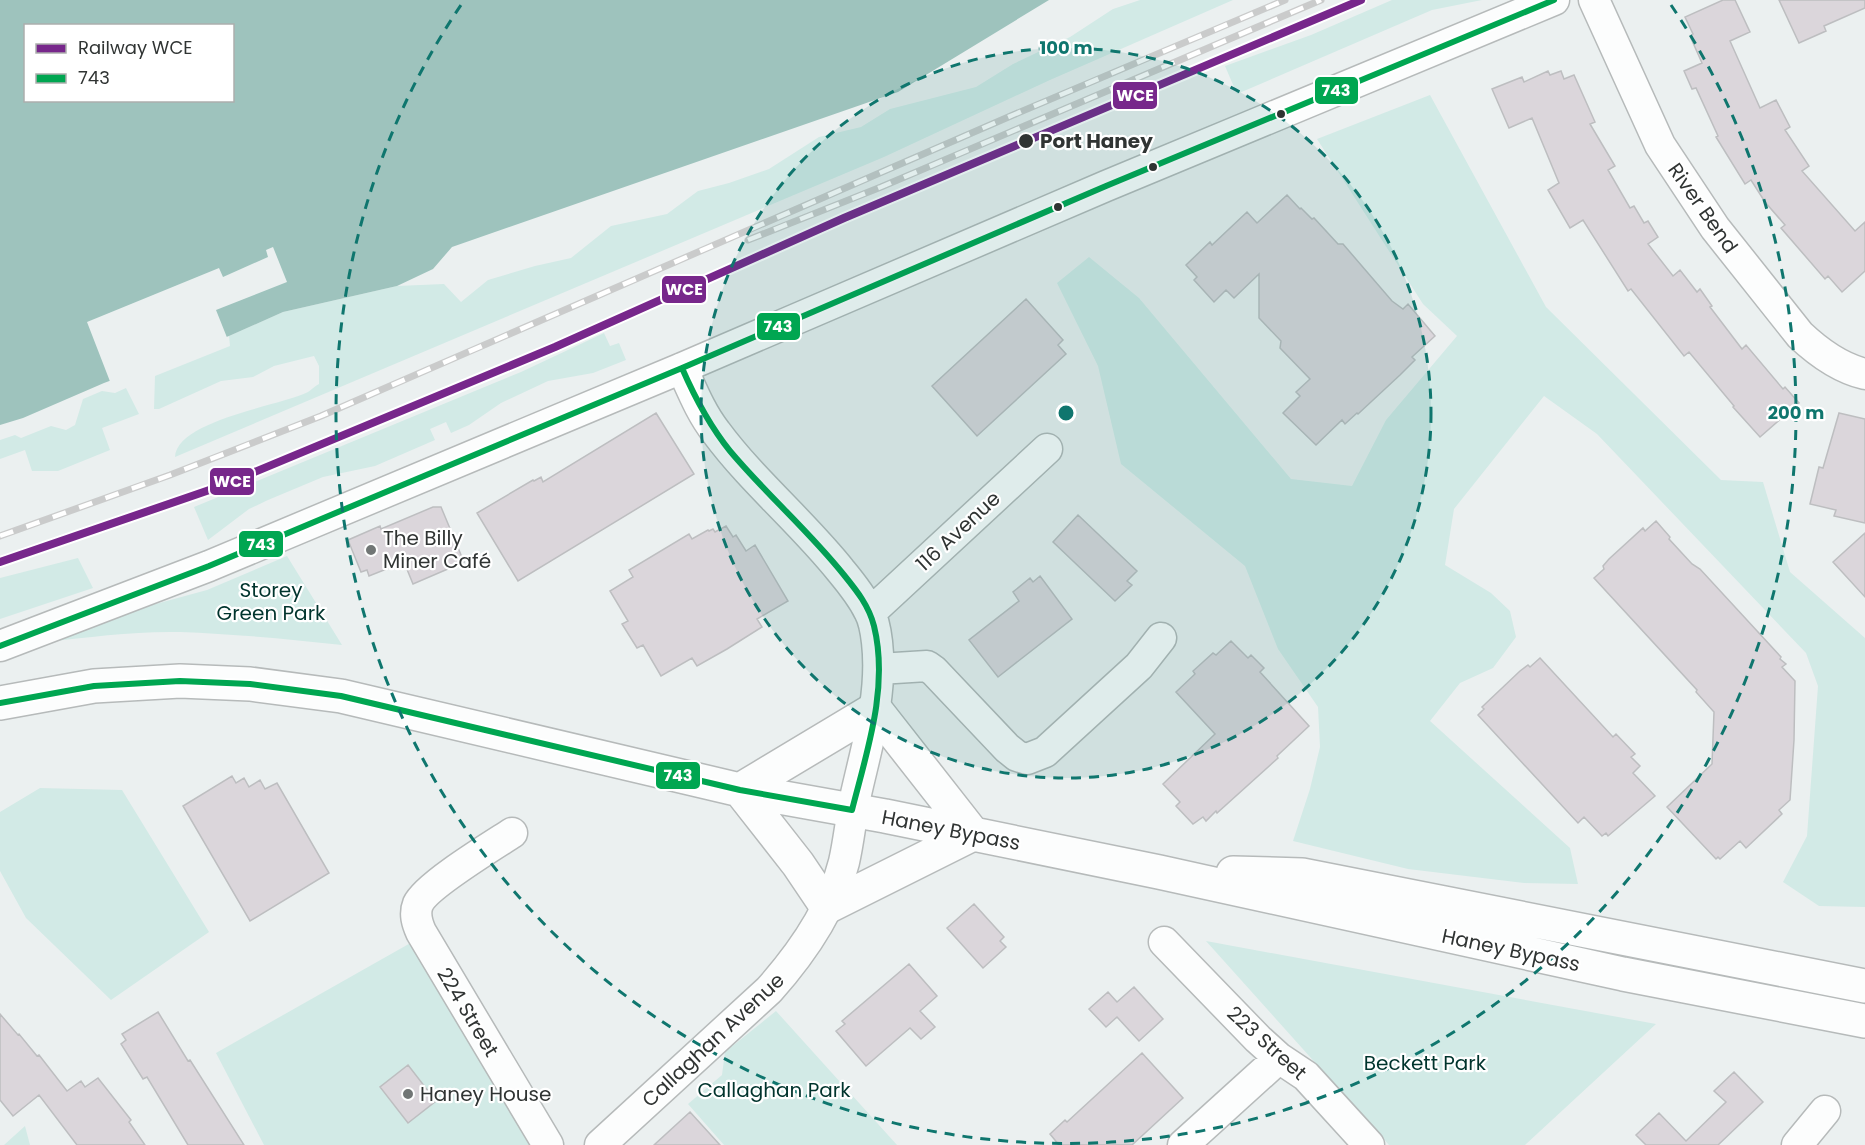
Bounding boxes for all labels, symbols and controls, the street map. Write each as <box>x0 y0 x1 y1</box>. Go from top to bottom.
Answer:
legend <box>24 24 234 102</box>
text: Railway WCE <box>78 35 193 60</box>
text: 100 m <box>1039 35 1093 60</box>
text: 743 <box>78 65 110 90</box>
line badge: 743 <box>1314 76 1359 105</box>
text: 743 <box>1321 79 1351 102</box>
line badge: WCE <box>1112 81 1158 110</box>
text: WCE <box>1116 84 1154 107</box>
unlabelled marker <box>1275 108 1287 120</box>
place label: Port Haney <box>1040 127 1153 155</box>
marker: Port Haney <box>1017 132 1035 150</box>
street label: River Bend <box>1662 157 1744 259</box>
unlabelled marker <box>1147 161 1159 173</box>
unlabelled marker <box>1052 201 1064 213</box>
line badge: WCE <box>661 275 707 304</box>
text: WCE <box>665 278 703 301</box>
line badge: 743 <box>756 312 801 341</box>
text: 743 <box>763 315 793 338</box>
text: 200 m <box>1768 400 1824 425</box>
centre of rings <box>1056 403 1076 423</box>
line badge: WCE <box>209 467 255 496</box>
text: WCE <box>213 470 251 493</box>
street label: 116 Avenue <box>910 485 1006 577</box>
place label: The Billy Miner Café <box>383 524 491 575</box>
line badge: 743 <box>238 530 284 558</box>
text: 743 <box>246 533 276 556</box>
marker: The Billy Miner Café <box>364 543 378 557</box>
park label: Storey Green Park <box>217 576 326 627</box>
line badge: 743 <box>655 761 701 790</box>
text: 743 <box>663 764 693 787</box>
street label: Haney Bypass <box>879 803 1023 857</box>
street label: Haney Bypass <box>1439 922 1583 978</box>
street label: 224 Street <box>430 962 506 1062</box>
street label: Callaghan Avenue <box>636 967 790 1113</box>
street label: 223 Street <box>1221 1000 1313 1086</box>
park label: Beckett Park <box>1364 1049 1487 1077</box>
park label: Callaghan Park <box>697 1076 851 1104</box>
place label: Haney House <box>420 1080 551 1108</box>
marker: Haney House <box>401 1087 415 1101</box>

